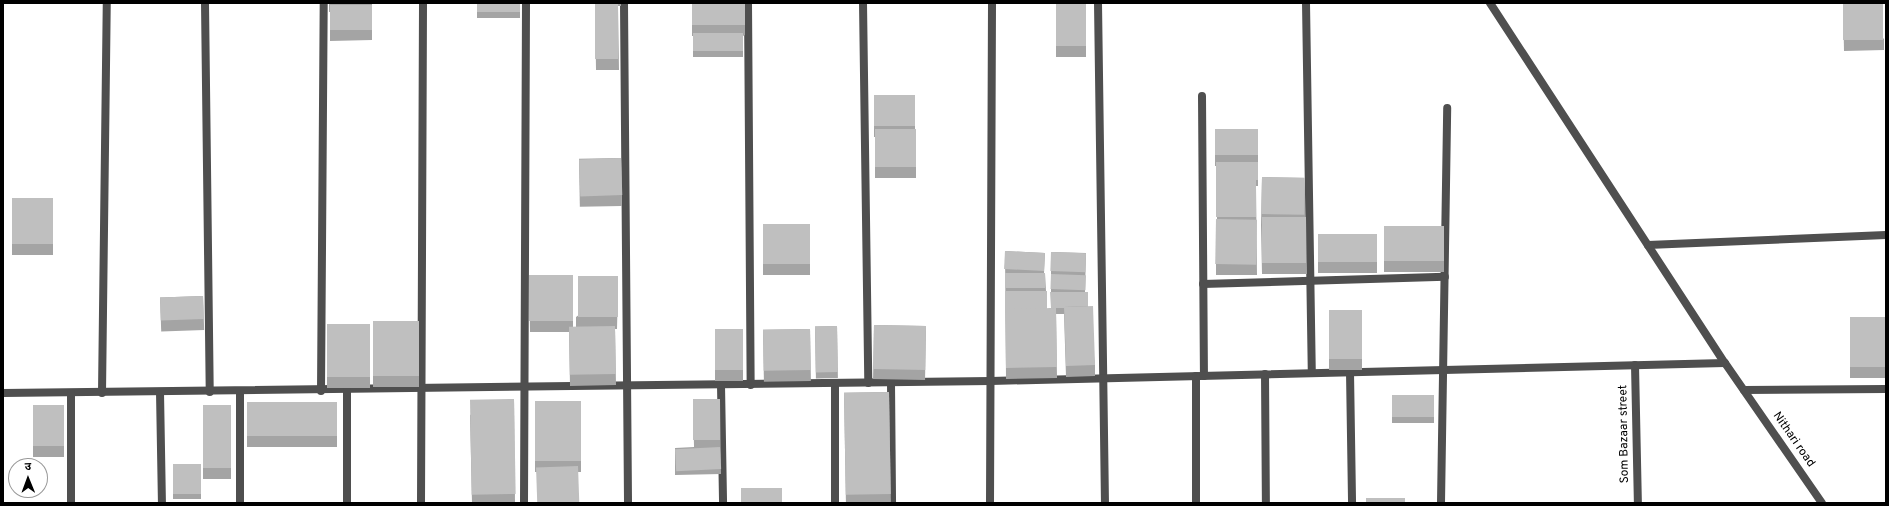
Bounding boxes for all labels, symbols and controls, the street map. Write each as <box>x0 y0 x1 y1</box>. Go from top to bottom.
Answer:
street label: Som Bazaar street <box>1617 385 1633 483</box>
street label: Nithari road <box>1769 410 1817 470</box>
north arrow <box>8 458 48 498</box>
text: उ <box>24 460 31 474</box>

